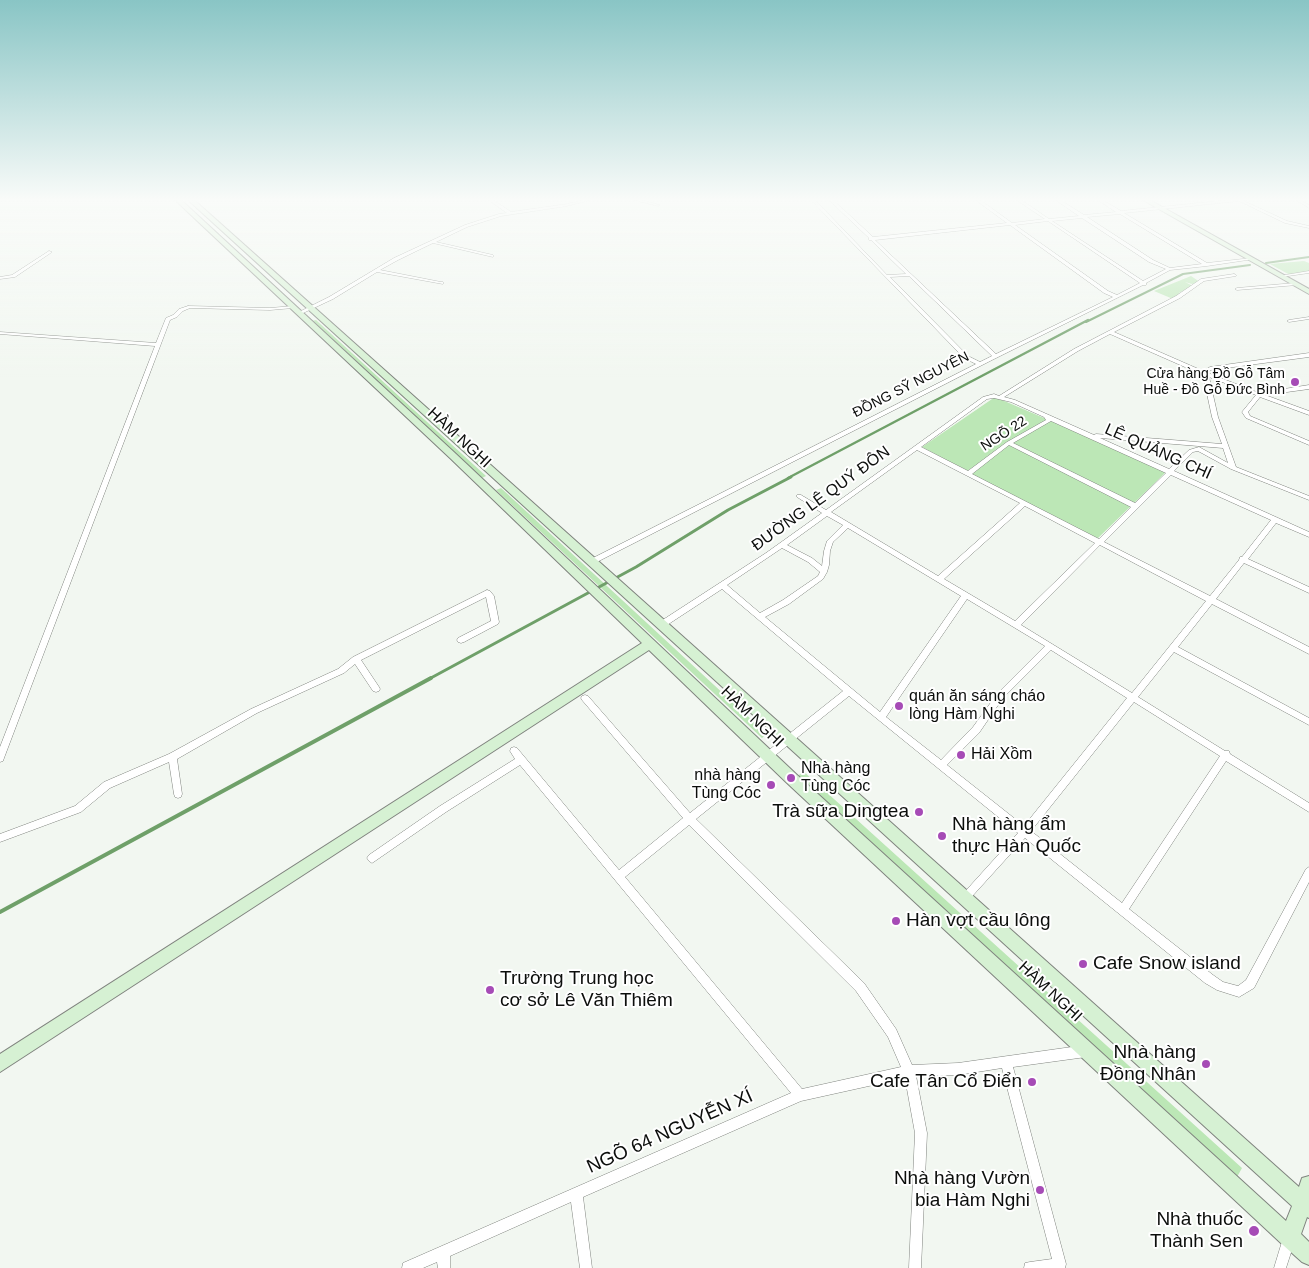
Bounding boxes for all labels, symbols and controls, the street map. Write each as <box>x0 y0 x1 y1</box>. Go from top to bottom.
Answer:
street label: ĐỒNG SỸ NGUYÊN <box>850 348 972 422</box>
place label: Cửa hàng Đồ Gỗ Tâm Huề - Đồ Gỗ Đức Bình <box>1143 366 1285 398</box>
marker: Cửa hàng Đồ Gỗ Tâm Huề - Đồ Gỗ Đức Bình <box>1289 376 1301 388</box>
street label: HÀM NGHI <box>423 404 495 472</box>
street label: NGÕ 22 <box>978 413 1030 455</box>
street label: LÊ QUẢNG CHÍ <box>1102 420 1214 484</box>
street label: ĐƯỜNG LÊ QUÝ ĐÔN <box>748 442 894 556</box>
street label: HÀM NGHI <box>717 682 787 752</box>
place label: quán ăn sáng cháo lòng Hàm Nghi <box>909 687 1045 725</box>
marker: quán ăn sáng cháo lòng Hàm Nghi <box>893 700 905 712</box>
place label: Hải Xồm <box>971 745 1032 765</box>
marker: Hải Xồm <box>955 749 967 761</box>
place label: Nhà hàng Tùng Cóc <box>801 759 870 797</box>
place label: nhà hàng Tùng Cóc <box>692 766 761 804</box>
marker: Nhà hàng Tùng Cóc <box>785 772 797 784</box>
marker: nhà hàng Tùng Cóc <box>765 779 777 791</box>
place label: Trà sữa Dingtea <box>772 801 909 823</box>
marker: Trà sữa Dingtea <box>913 806 925 818</box>
place label: Nhà hàng ẩm thực Hàn Quốc <box>952 814 1081 858</box>
marker: Nhà hàng ẩm thực Hàn Quốc <box>936 830 948 842</box>
place label: Hàn vợt cầu lông <box>906 910 1050 932</box>
marker: Hàn vợt cầu lông <box>890 915 902 927</box>
place label: Cafe Snow island <box>1093 953 1241 975</box>
street label: HÀM NGHI <box>1014 958 1086 1026</box>
marker: Cafe Snow island <box>1077 958 1089 970</box>
place label: Trường Trung học cơ sở Lê Văn Thiêm <box>500 968 673 1012</box>
marker: Trường Trung học cơ sở Lê Văn Thiêm <box>484 984 496 996</box>
place label: Nhà hàng Đồng Nhân <box>1100 1042 1196 1086</box>
marker: Nhà hàng Đồng Nhân <box>1200 1058 1212 1070</box>
place label: Cafe Tân Cổ Điển <box>870 1071 1022 1093</box>
marker: Cafe Tân Cổ Điển <box>1026 1076 1038 1088</box>
street label: NGÕ 64 NGUYỄN XÍ <box>583 1085 757 1179</box>
place label: Nhà hàng Vườn bia Hàm Nghi <box>894 1168 1030 1212</box>
marker: Nhà hàng Vườn bia Hàm Nghi <box>1034 1184 1046 1196</box>
place label: Nhà thuốc Thành Sen <box>1150 1209 1243 1253</box>
marker: Nhà thuốc Thành Sen <box>1247 1224 1261 1238</box>

